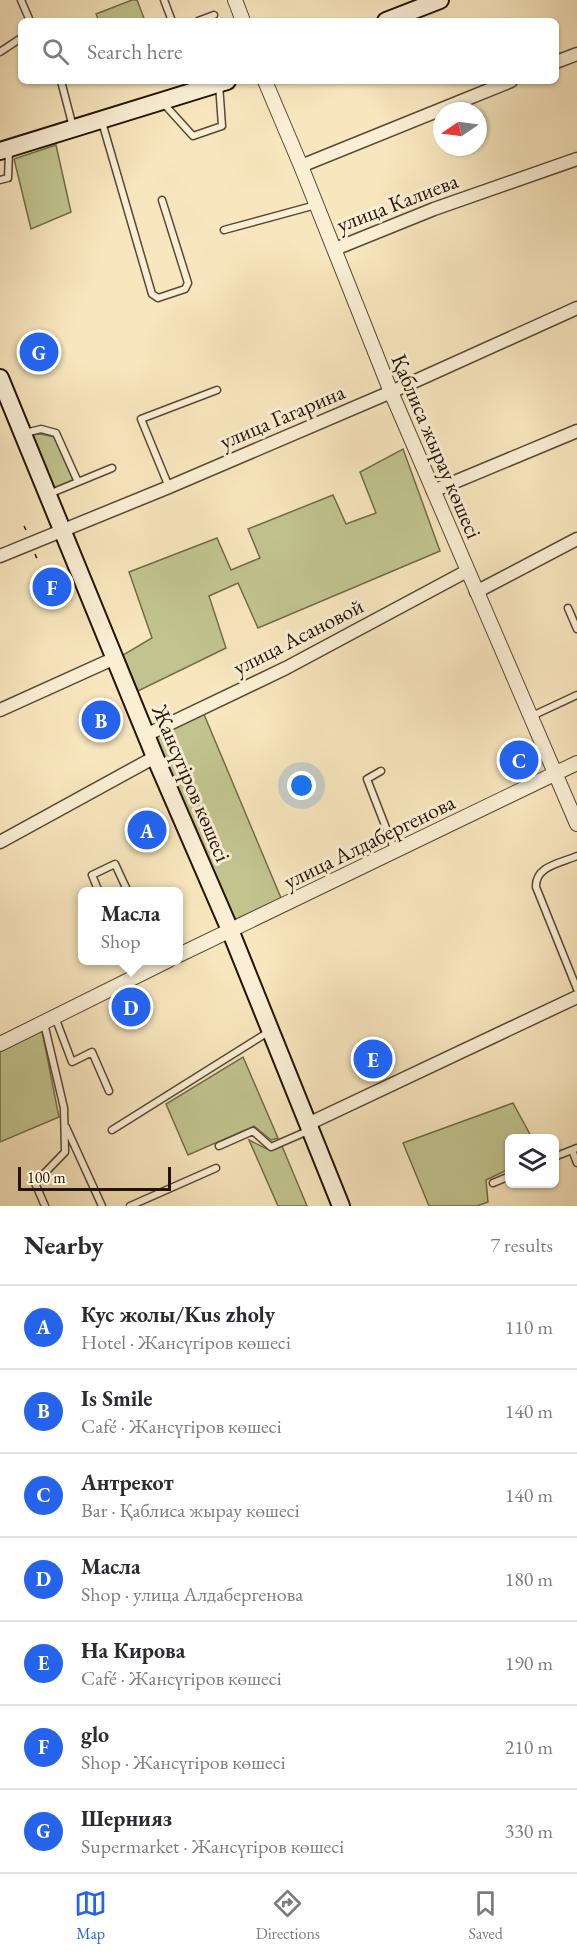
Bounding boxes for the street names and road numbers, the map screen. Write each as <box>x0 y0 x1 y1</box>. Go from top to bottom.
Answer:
street label: улица Калиева <box>332 166 462 239</box>
street label: Қаблиса жырау көшесі <box>384 349 489 543</box>
street label: улица Гагарина <box>215 377 349 456</box>
street label: улица Асановой <box>228 591 369 682</box>
street label: Жансүгіров көшесі <box>145 699 238 866</box>
street label: улица Алдабергенова <box>279 787 460 896</box>

